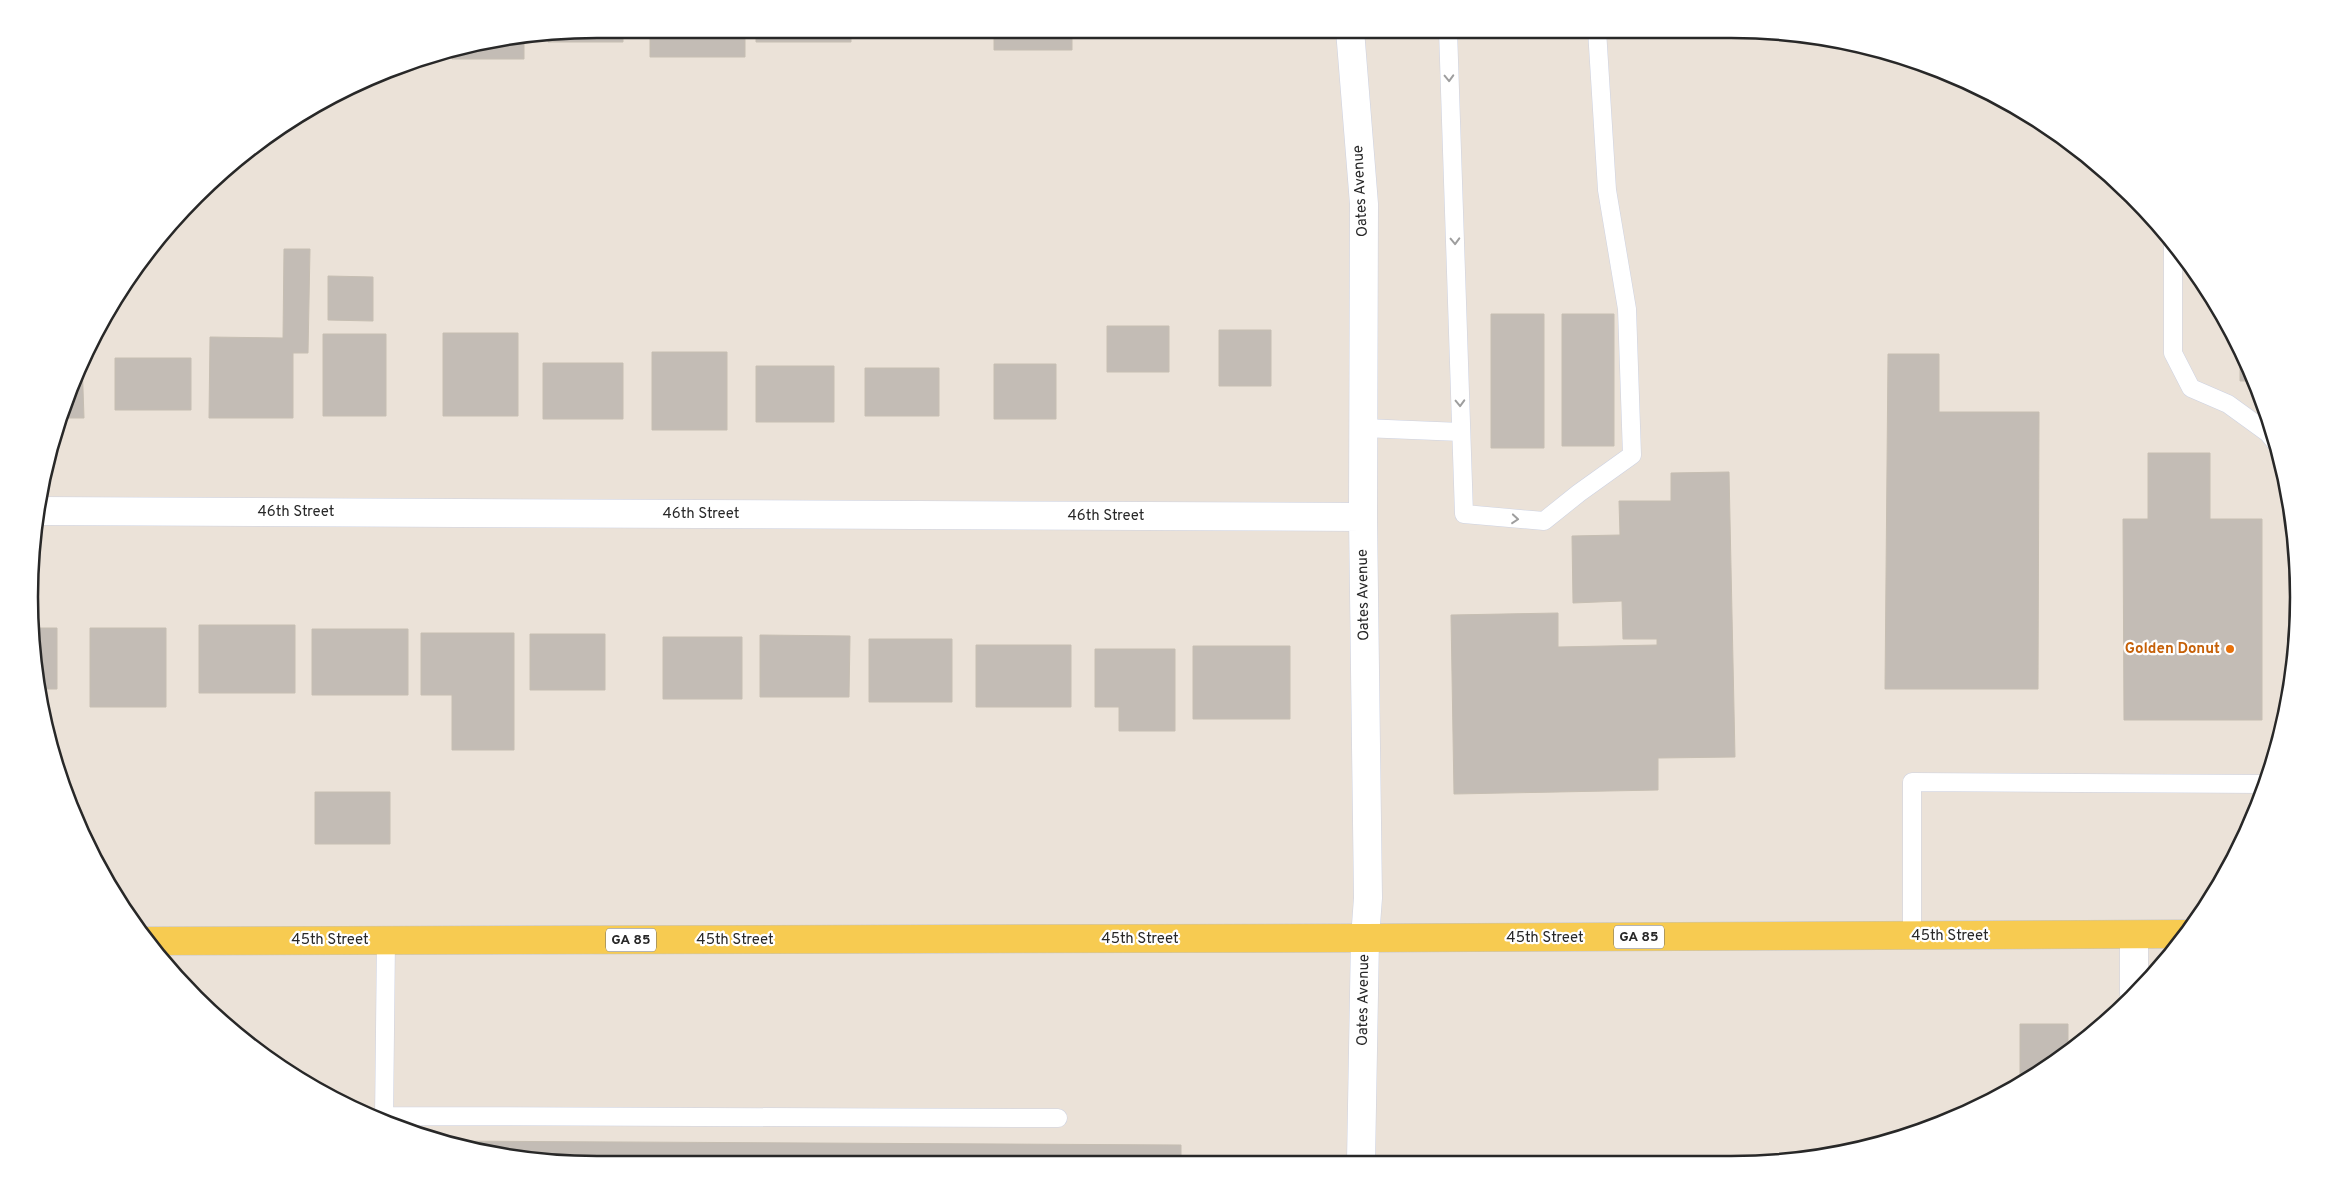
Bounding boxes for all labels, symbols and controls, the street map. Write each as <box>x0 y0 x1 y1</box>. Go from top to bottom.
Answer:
one-way arrow <box>1444 75 1455 83</box>
street label: Oates Avenue <box>1349 145 1373 237</box>
one-way arrow <box>1449 237 1460 245</box>
one-way arrow <box>1455 400 1465 407</box>
street label: 46th Street <box>258 503 334 522</box>
street label: 46th Street <box>663 505 739 524</box>
street label: 46th Street <box>1068 507 1144 526</box>
one-way arrow <box>1511 513 1519 524</box>
street label: Oates Avenue <box>1354 549 1374 641</box>
place label: Golden Donut <box>2125 640 2220 659</box>
marker: Golden Donut <box>2224 643 2236 655</box>
road number: GA 85 <box>1614 926 1664 949</box>
street label: 45th Street <box>1911 927 1989 946</box>
road number: GA 85 <box>606 928 656 952</box>
street label: 45th Street <box>1506 929 1584 948</box>
street label: 45th Street <box>1101 930 1179 949</box>
street label: 45th Street <box>291 931 369 950</box>
street label: 45th Street <box>696 931 774 950</box>
street label: Oates Avenue <box>1354 954 1374 1046</box>

